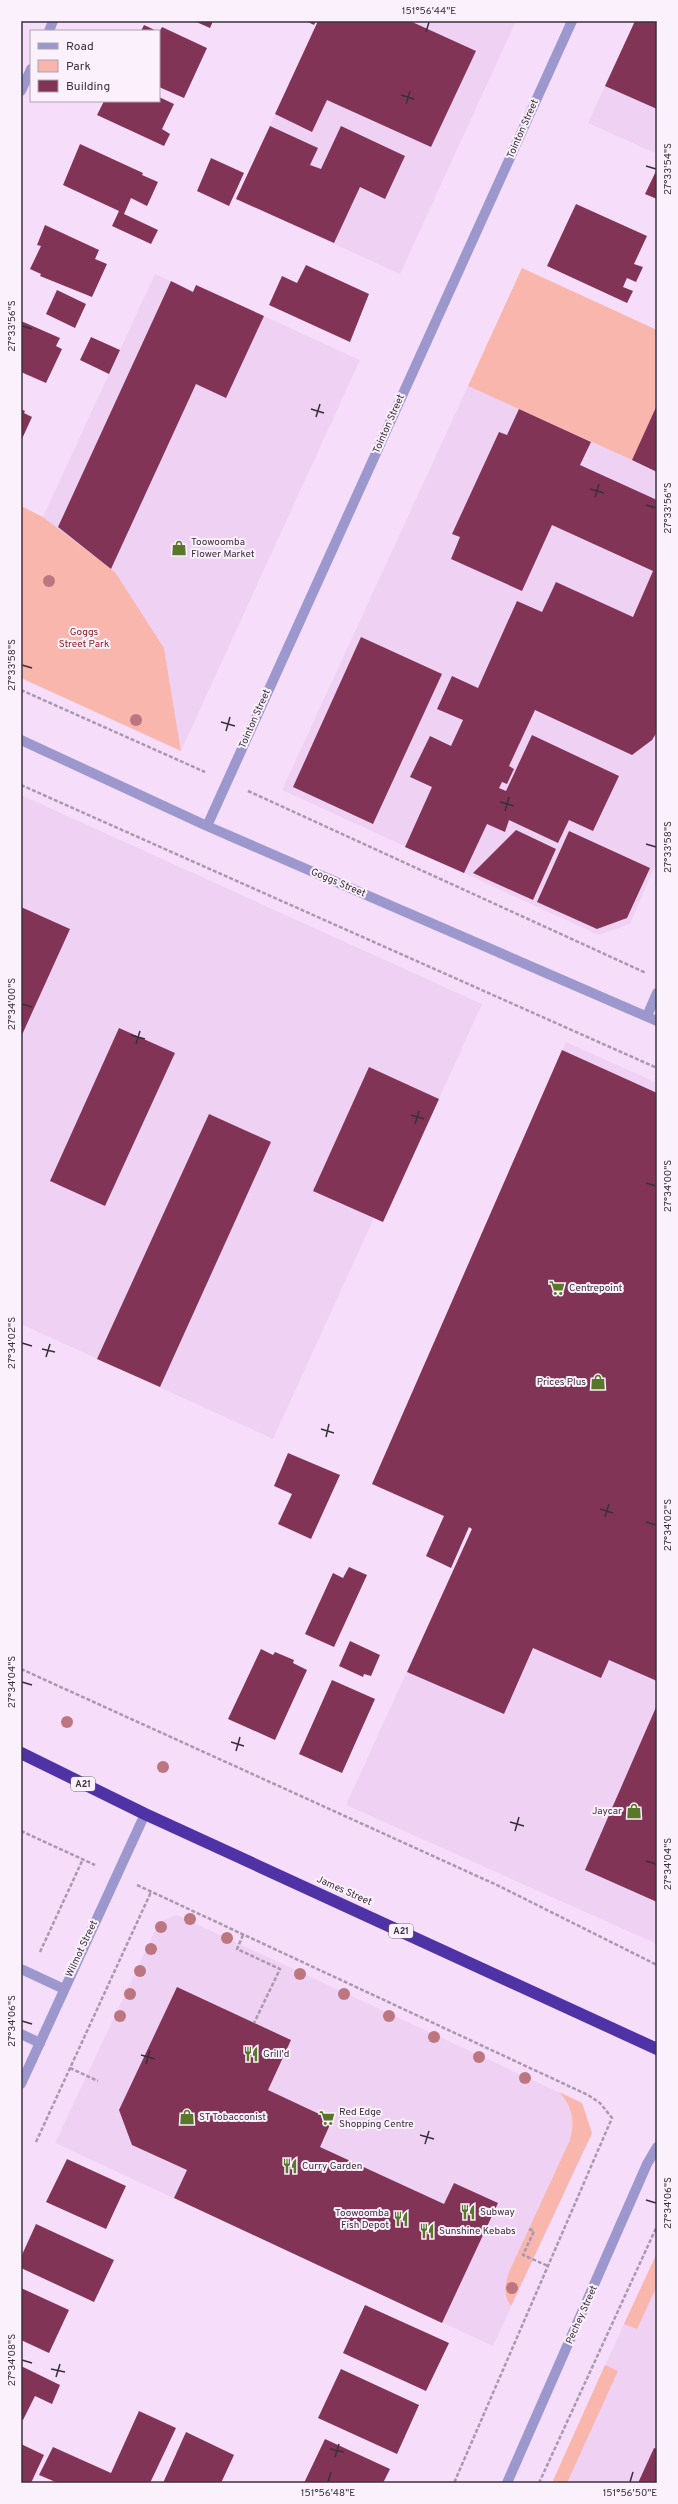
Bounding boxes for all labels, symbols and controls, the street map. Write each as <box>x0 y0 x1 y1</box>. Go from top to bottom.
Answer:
text: 151°56'44"E <box>402 5 456 18</box>
legend <box>30 30 160 102</box>
text: Road <box>66 39 94 55</box>
text: Park <box>66 59 91 75</box>
text: Building <box>66 79 110 95</box>
street label: Tointon Street <box>504 97 542 161</box>
text: 27°33'54"S <box>662 143 675 195</box>
text: 27°33'56"S <box>6 300 19 352</box>
street label: Tointon Street <box>370 392 408 456</box>
text: 27°33'56"S <box>662 482 675 534</box>
place label: Toowoomba Flower Market <box>191 536 255 561</box>
shop icon: Toowoomba Flower Market <box>170 539 188 557</box>
park label: Goggs Street Park <box>59 626 109 651</box>
text: 27°33'58"S <box>6 639 19 691</box>
street label: Tointon Street <box>236 687 274 751</box>
text: 27°33'58"S <box>662 821 675 873</box>
street label: Goggs Street <box>309 866 368 900</box>
text: 27°34'00"S <box>6 978 19 1030</box>
text: 27°34'00"S <box>662 1160 675 1212</box>
supermarket icon: Centrepoint <box>548 1279 566 1297</box>
place label: Centrepoint <box>569 1282 622 1295</box>
text: 27°34'02"S <box>6 1317 19 1369</box>
shop icon: Prices Plus <box>589 1373 607 1391</box>
place label: Prices Plus <box>537 1376 586 1389</box>
text: 27°34'02"S <box>662 1499 675 1551</box>
text: 27°34'04"S <box>6 1656 19 1708</box>
road number: A21 <box>71 1777 95 1791</box>
shop icon: Jaycar <box>625 1802 643 1820</box>
place label: Jaycar <box>592 1805 622 1818</box>
text: 27°34'04"S <box>662 1838 675 1890</box>
street label: James Street <box>314 1873 374 1909</box>
street label: Wilmot Street <box>63 1918 101 1980</box>
road number: A21 <box>389 1924 413 1938</box>
text: 27°34'06"S <box>6 1995 19 2047</box>
restaurant icon: Grill'd <box>242 2045 260 2063</box>
place label: Grill'd <box>263 2048 289 2061</box>
place label: Red Edge Shopping Centre <box>339 2106 414 2131</box>
shop icon: ST Tobacconist <box>178 2108 196 2126</box>
supermarket icon: Red Edge Shopping Centre <box>318 2109 336 2127</box>
place label: ST Tobacconist <box>199 2111 266 2124</box>
restaurant icon: Curry Garden <box>281 2157 299 2175</box>
place label: Curry Garden <box>302 2160 362 2173</box>
text: 27°34'06"S <box>662 2177 675 2229</box>
restaurant icon: Subway <box>459 2203 477 2221</box>
place label: Subway <box>480 2206 515 2219</box>
place label: Toowoomba Fish Depot <box>335 2207 389 2232</box>
restaurant icon: Toowoomba Fish Depot <box>392 2210 410 2228</box>
restaurant icon: Sunshine Kebabs <box>418 2222 436 2240</box>
place label: Sunshine Kebabs <box>439 2225 516 2238</box>
street label: Pechey Street <box>563 2283 601 2346</box>
text: 27°34'08"S <box>6 2334 19 2386</box>
text: 151°56'48"E <box>301 2487 355 2500</box>
text: 151°56'50"E <box>603 2487 657 2500</box>

